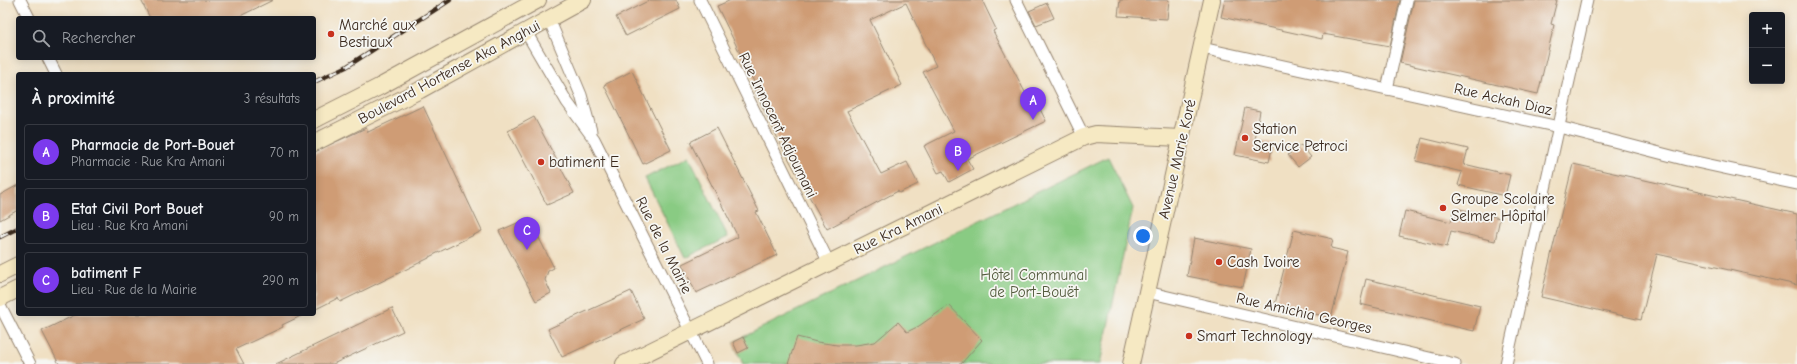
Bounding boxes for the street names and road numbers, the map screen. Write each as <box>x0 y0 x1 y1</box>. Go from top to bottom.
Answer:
street label: Boulevard Hortense Aka Anghui <box>355 16 543 128</box>
street label: Rue Innocent Adjoumani <box>735 49 821 201</box>
street label: Rue Ackah Diaz <box>1452 79 1554 119</box>
street label: Avenue Marie Koré <box>1154 97 1200 221</box>
street label: Rue de la Mairie <box>632 194 696 297</box>
street label: Rue Kra Amani <box>851 200 945 258</box>
street label: Rue Amichia Georges <box>1235 289 1373 337</box>

